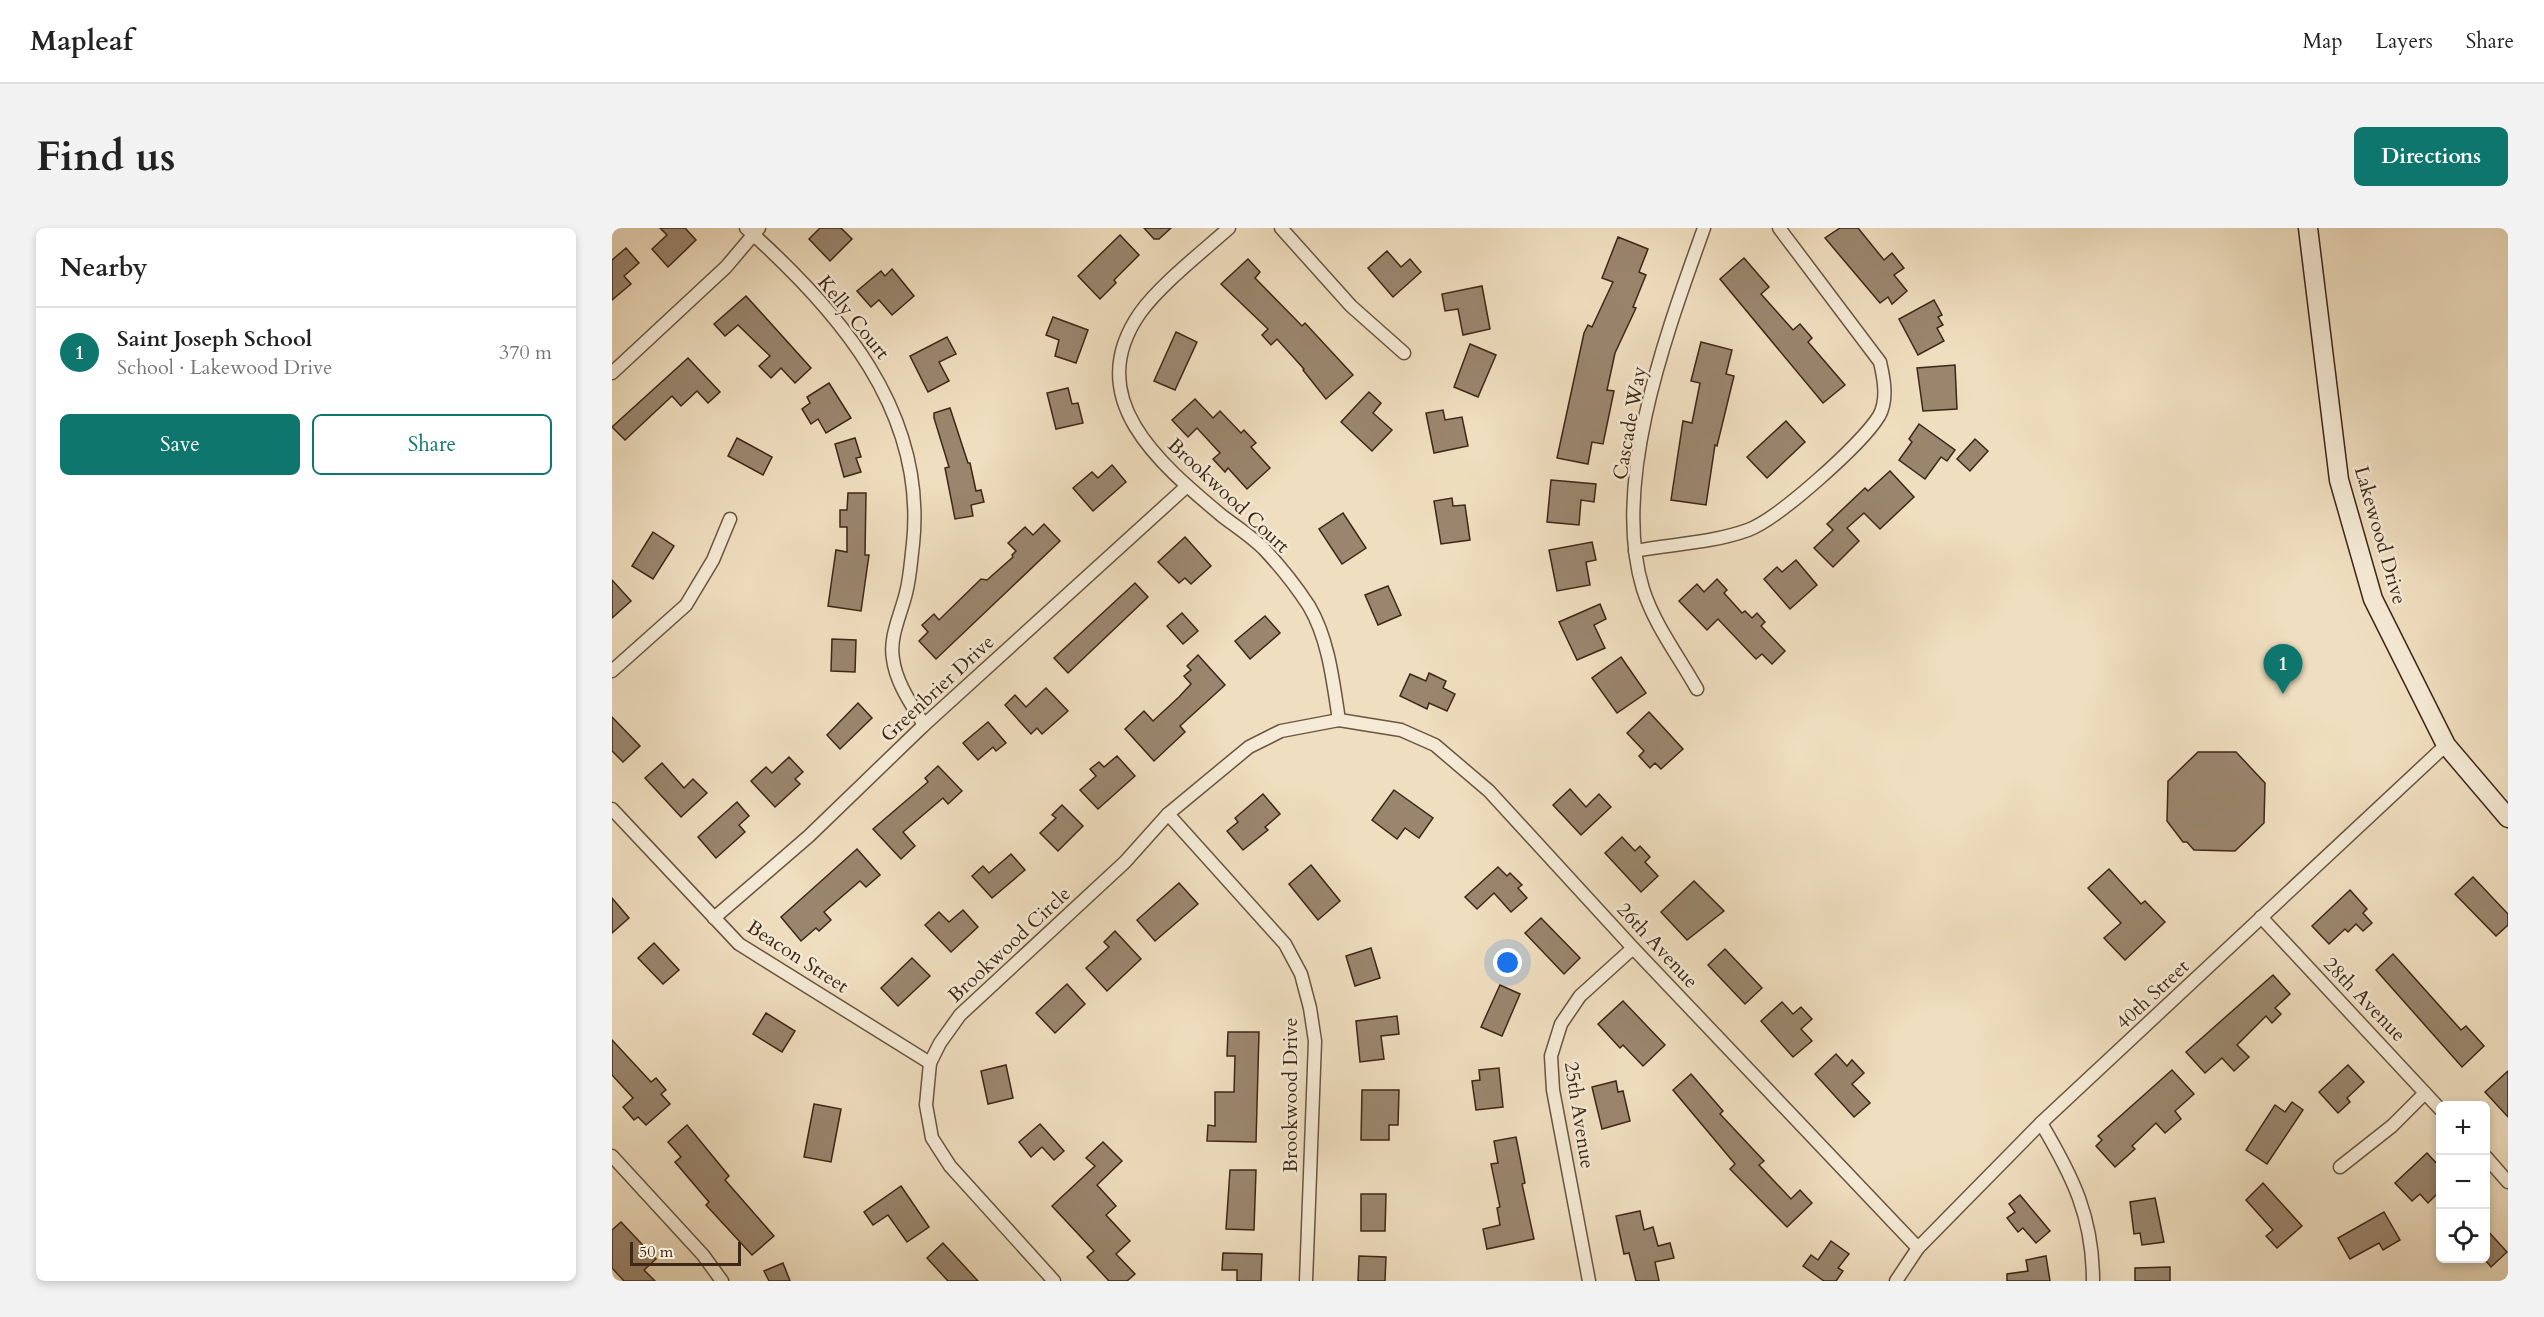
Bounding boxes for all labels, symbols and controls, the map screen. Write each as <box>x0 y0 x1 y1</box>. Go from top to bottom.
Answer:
text: Mapleaf <box>30 22 133 60</box>
text: Map <box>2303 27 2343 56</box>
text: Layers <box>2376 27 2433 56</box>
text: Share <box>2466 27 2514 56</box>
button: Directions <box>2354 127 2508 186</box>
text: Find us <box>36 128 176 185</box>
text: Nearby <box>60 250 148 285</box>
street label: Kelly Court <box>811 270 896 365</box>
text: Saint Joseph School <box>117 324 312 354</box>
text: 1 <box>74 339 85 366</box>
text: 370 m <box>499 339 552 366</box>
text: School · Lakewood Drive <box>117 354 332 381</box>
street label: Cascade Way <box>1606 364 1653 482</box>
button: Save <box>60 414 300 475</box>
button: Share <box>312 414 552 475</box>
street label: Brookwood Court <box>1162 432 1296 559</box>
street label: Lakewood Drive <box>2348 463 2413 607</box>
street label: Greenbrier Drive <box>875 629 1000 748</box>
pin: 1 <box>2264 644 2302 694</box>
street label: Brookwood Circle <box>942 880 1076 1008</box>
street label: 26th Avenue <box>1611 897 1704 994</box>
street label: Beacon Street <box>742 913 854 1000</box>
your location <box>1493 948 1522 977</box>
street label: 28th Avenue <box>2317 951 2412 1048</box>
street label: 40th Street <box>2110 953 2195 1035</box>
street label: Brookwood Drive <box>1277 1017 1304 1173</box>
street label: 25th Avenue <box>1558 1060 1601 1171</box>
map controls <box>2436 1101 2490 1263</box>
button: + <box>2436 1101 2490 1155</box>
button: − <box>2436 1155 2490 1209</box>
button: locate <box>2436 1209 2490 1263</box>
scale bar <box>630 1239 741 1266</box>
text: 50 m <box>639 1241 673 1263</box>

